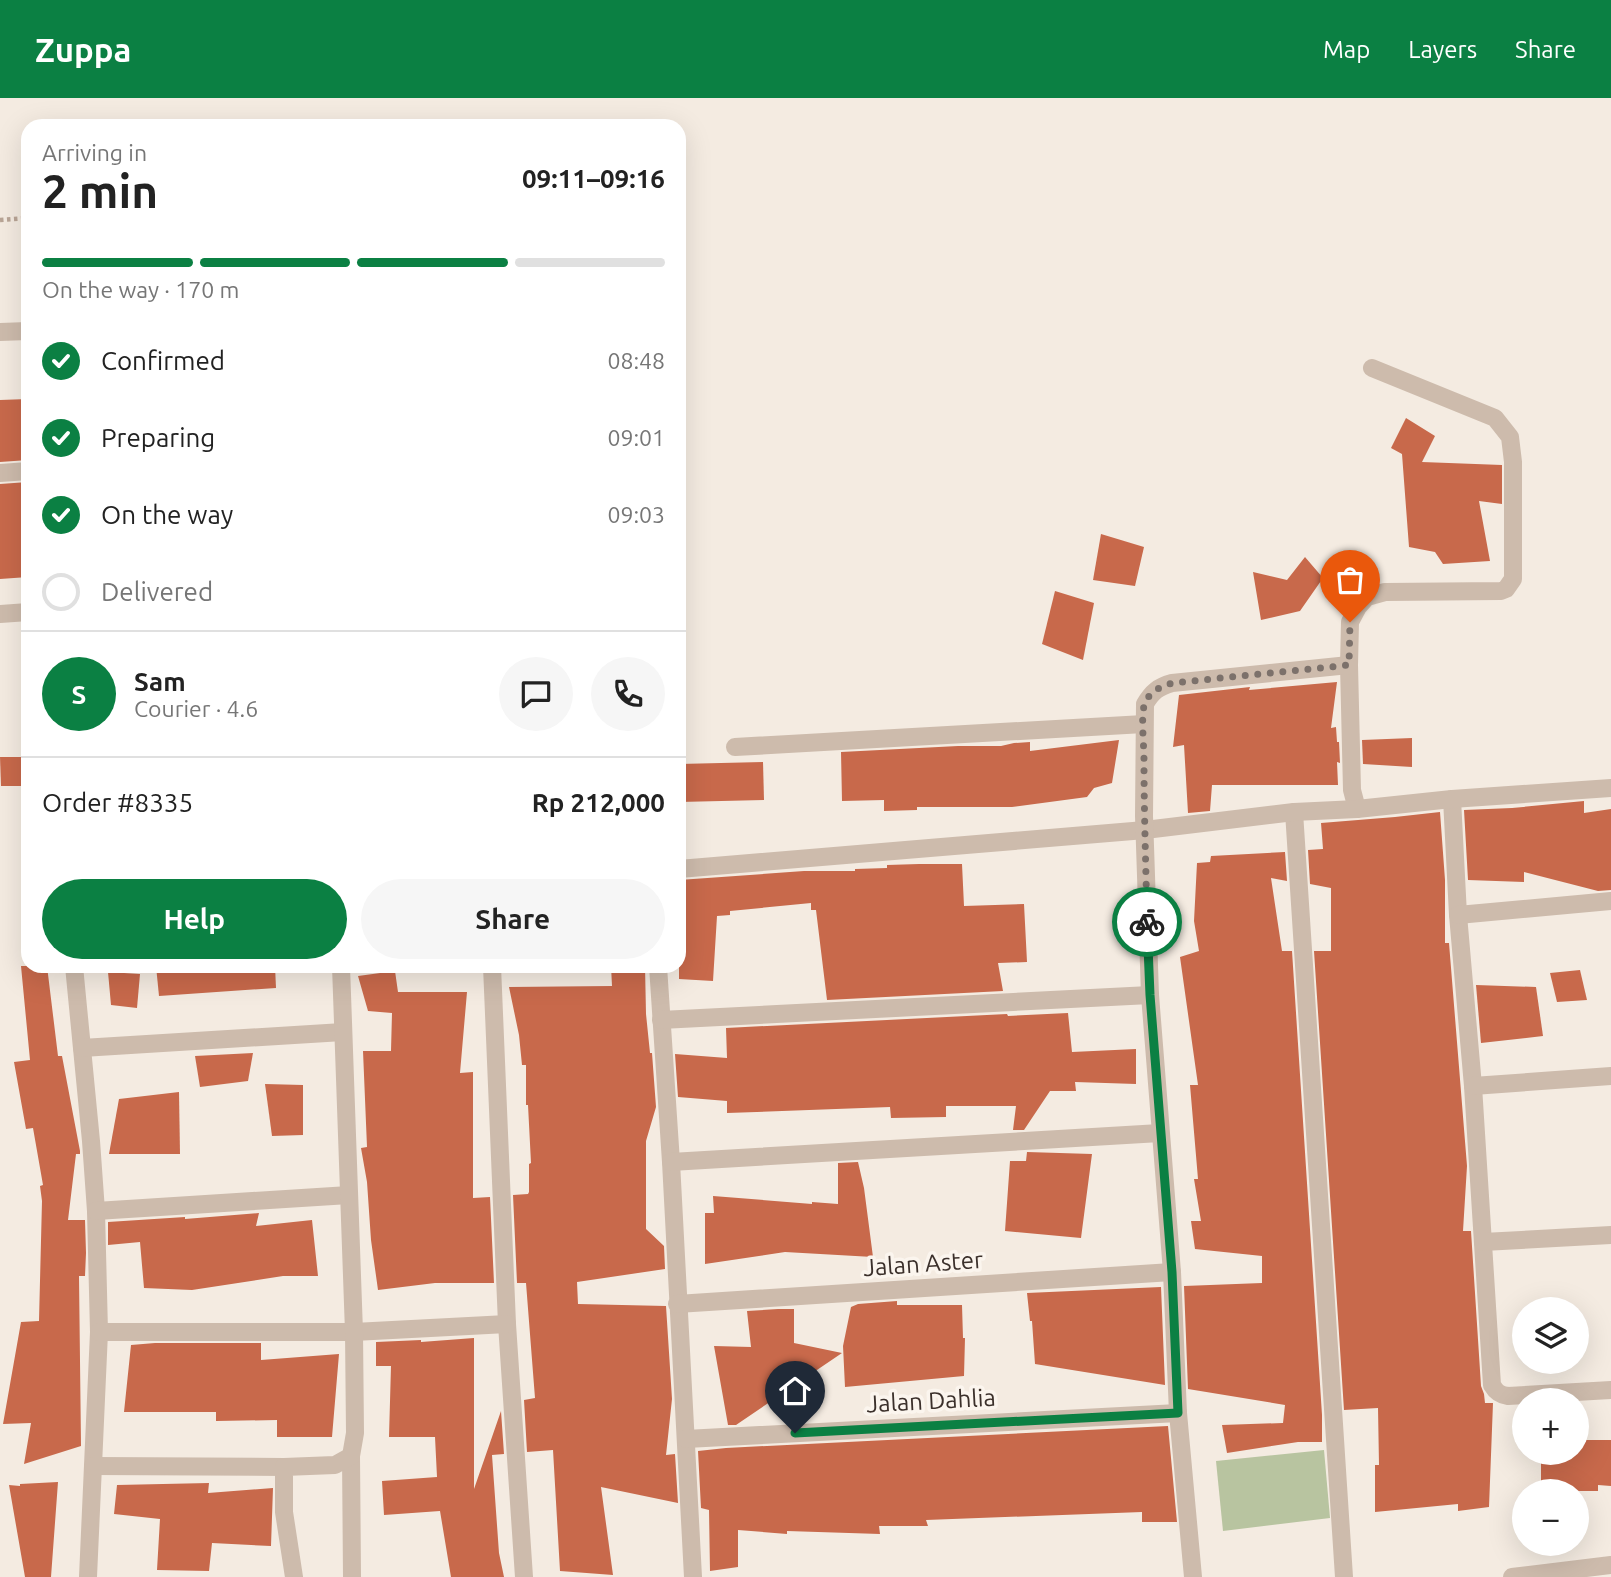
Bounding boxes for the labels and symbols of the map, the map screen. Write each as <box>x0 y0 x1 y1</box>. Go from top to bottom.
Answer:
pin <box>1320 550 1380 622</box>
courier <box>1112 887 1182 957</box>
street label: Jalan Aster <box>862 1246 984 1281</box>
pin <box>765 1361 825 1433</box>
street label: Jalan Dahlia <box>866 1384 996 1417</box>

